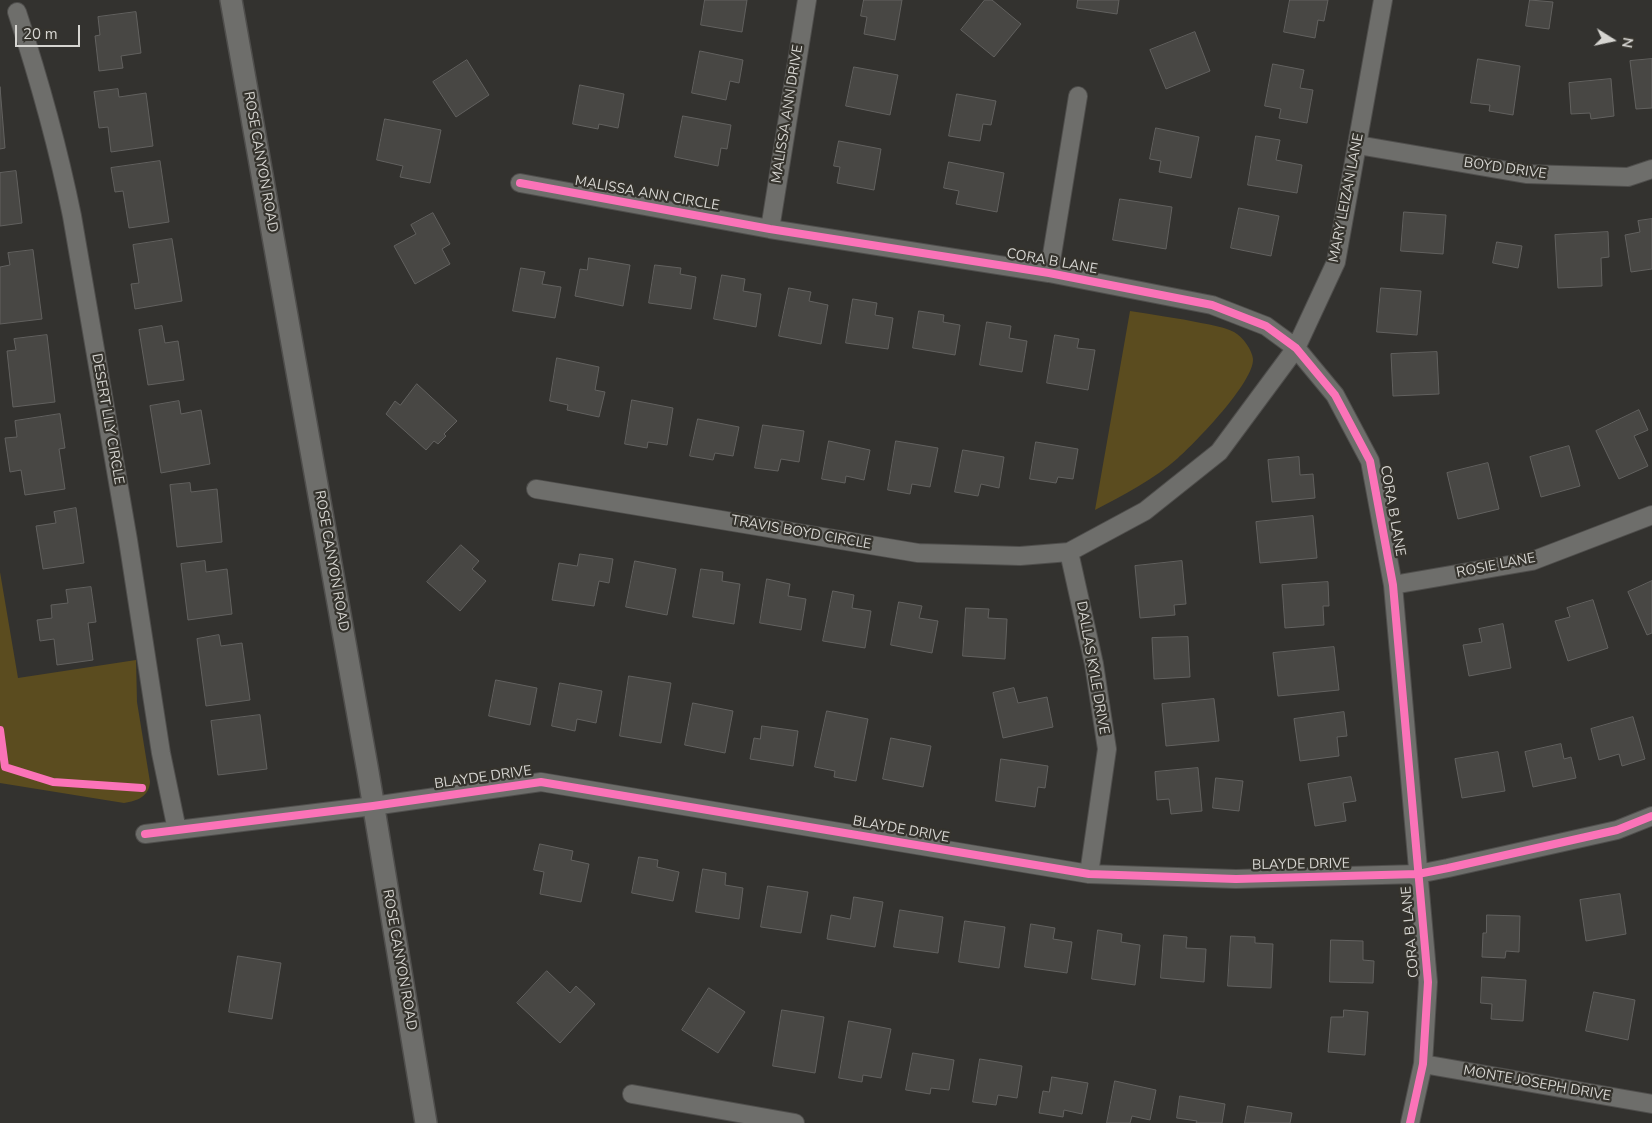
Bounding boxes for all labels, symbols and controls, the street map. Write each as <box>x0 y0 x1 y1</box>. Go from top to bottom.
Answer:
scale bar <box>18 15 82 47</box>
north arrow <box>1587 15 1637 65</box>
text: 20 m <box>23 24 58 44</box>
text: N <box>1617 36 1638 49</box>
street label: MALISSA ANN DRIVE <box>769 44 807 184</box>
street label: ROSE CANYON ROAD <box>239 90 281 234</box>
street label: MARY LEIZAN LANE <box>1326 132 1368 264</box>
street label: BOYD DRIVE <box>1463 155 1547 183</box>
street label: MALISSA ANN CIRCLE <box>573 173 721 215</box>
street label: CORA B LANE <box>1005 246 1099 278</box>
street label: DESERT LILY CIRCLE <box>87 352 127 486</box>
street label: CORA B LANE <box>1376 464 1408 558</box>
street label: ROSE CANYON ROAD <box>310 489 352 633</box>
street label: TRAVIS BOYD CIRCLE <box>730 512 872 554</box>
street label: ROSIE LANE <box>1455 550 1537 582</box>
street label: DALLAS KYLE DRIVE <box>1072 600 1112 736</box>
street label: BLAYDE DRIVE <box>433 763 533 793</box>
street label: BLAYDE DRIVE <box>851 813 951 847</box>
street label: BLAYDE DRIVE <box>1252 856 1350 874</box>
street label: CORA B LANE <box>1399 885 1423 979</box>
street label: ROSE CANYON ROAD <box>378 888 420 1032</box>
street label: MONTE JOSEPH DRIVE <box>1462 1063 1612 1105</box>

